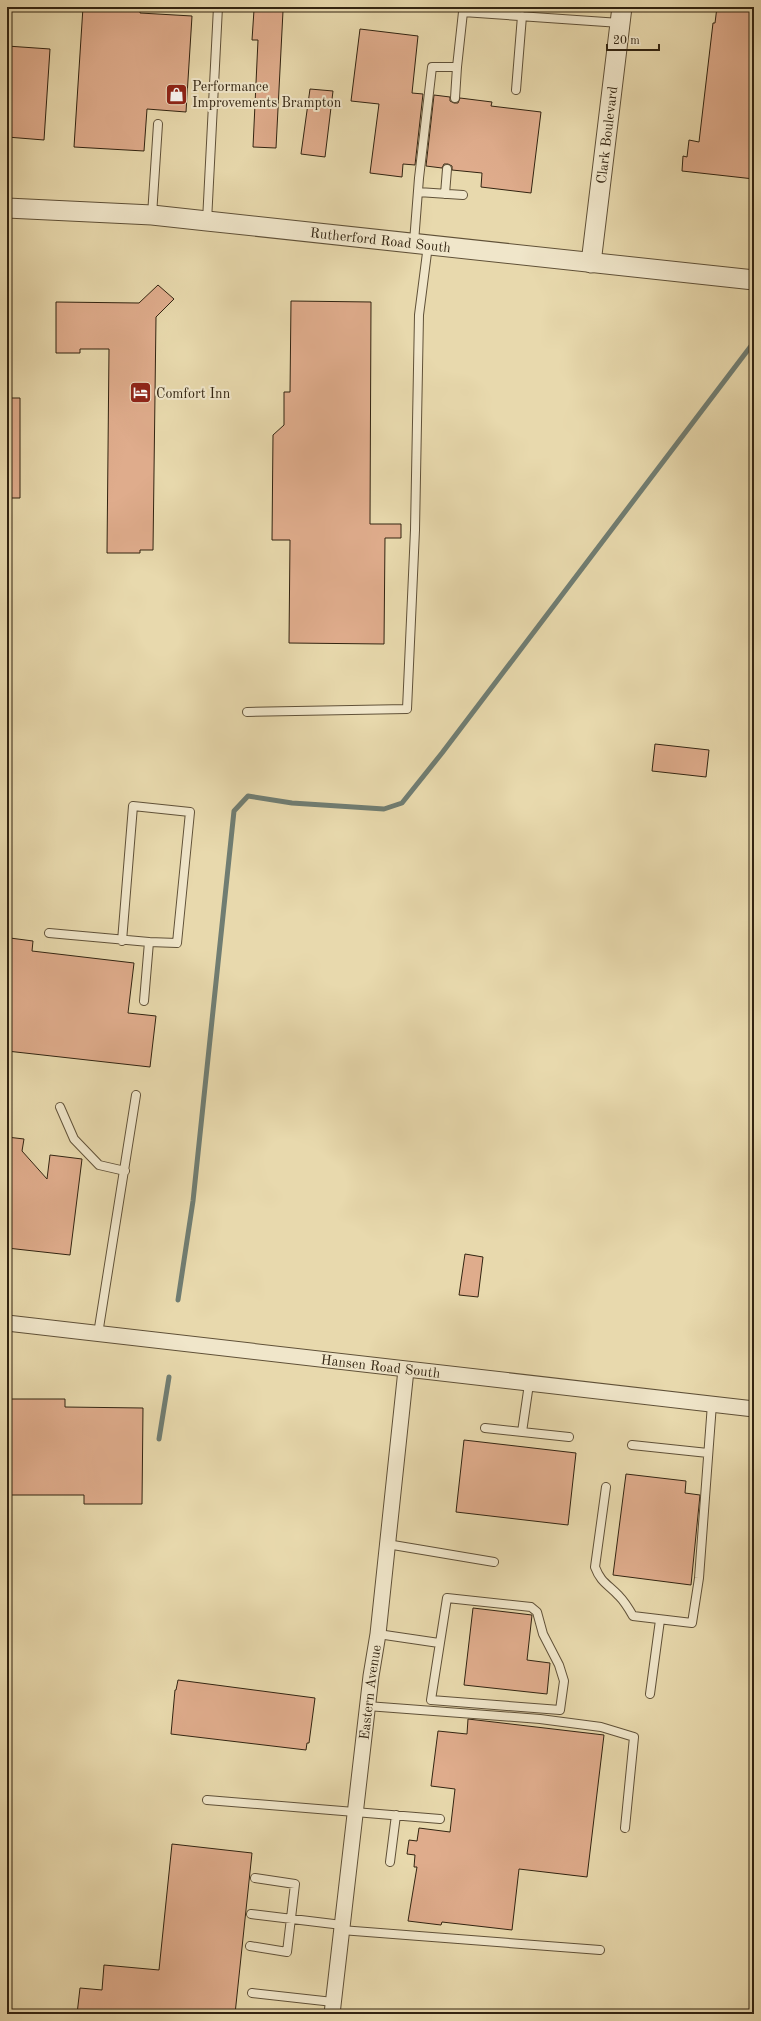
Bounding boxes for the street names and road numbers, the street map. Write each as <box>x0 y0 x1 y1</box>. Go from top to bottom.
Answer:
street label: Clark Boulevard <box>595 85 620 185</box>
street label: Rutherford Road South <box>309 226 452 255</box>
street label: Hansen Road South <box>320 1353 441 1381</box>
street label: Eastern Avenue <box>358 1644 384 1741</box>

